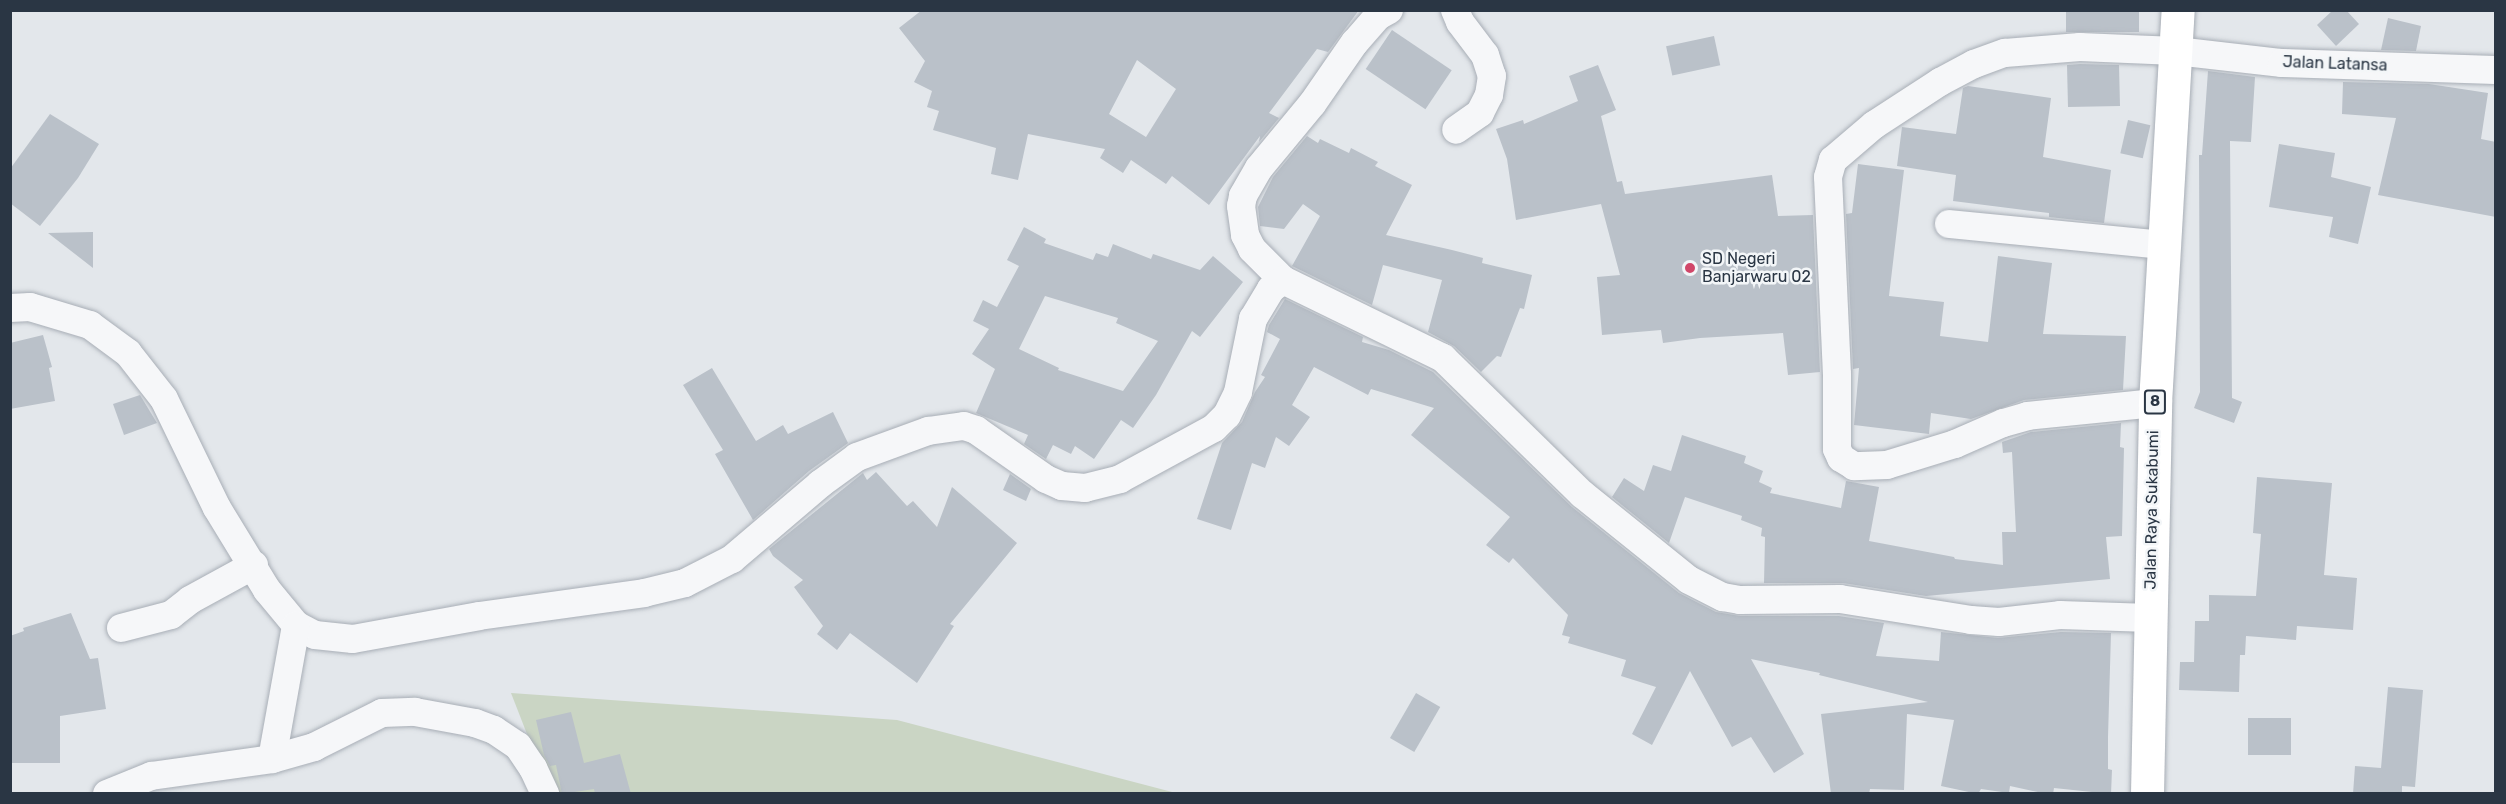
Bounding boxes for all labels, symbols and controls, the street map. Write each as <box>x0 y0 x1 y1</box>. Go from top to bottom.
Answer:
street label: Jalan Latansa <box>2282 53 2388 75</box>
place label: SD Negeri Banjarwaru 02 <box>1702 249 1811 287</box>
marker: SD Negeri Banjarwaru 02 <box>1683 261 1697 275</box>
road number: 8 <box>2143 390 2167 414</box>
street label: Jalan Raya Sukabumi <box>2141 430 2163 590</box>

